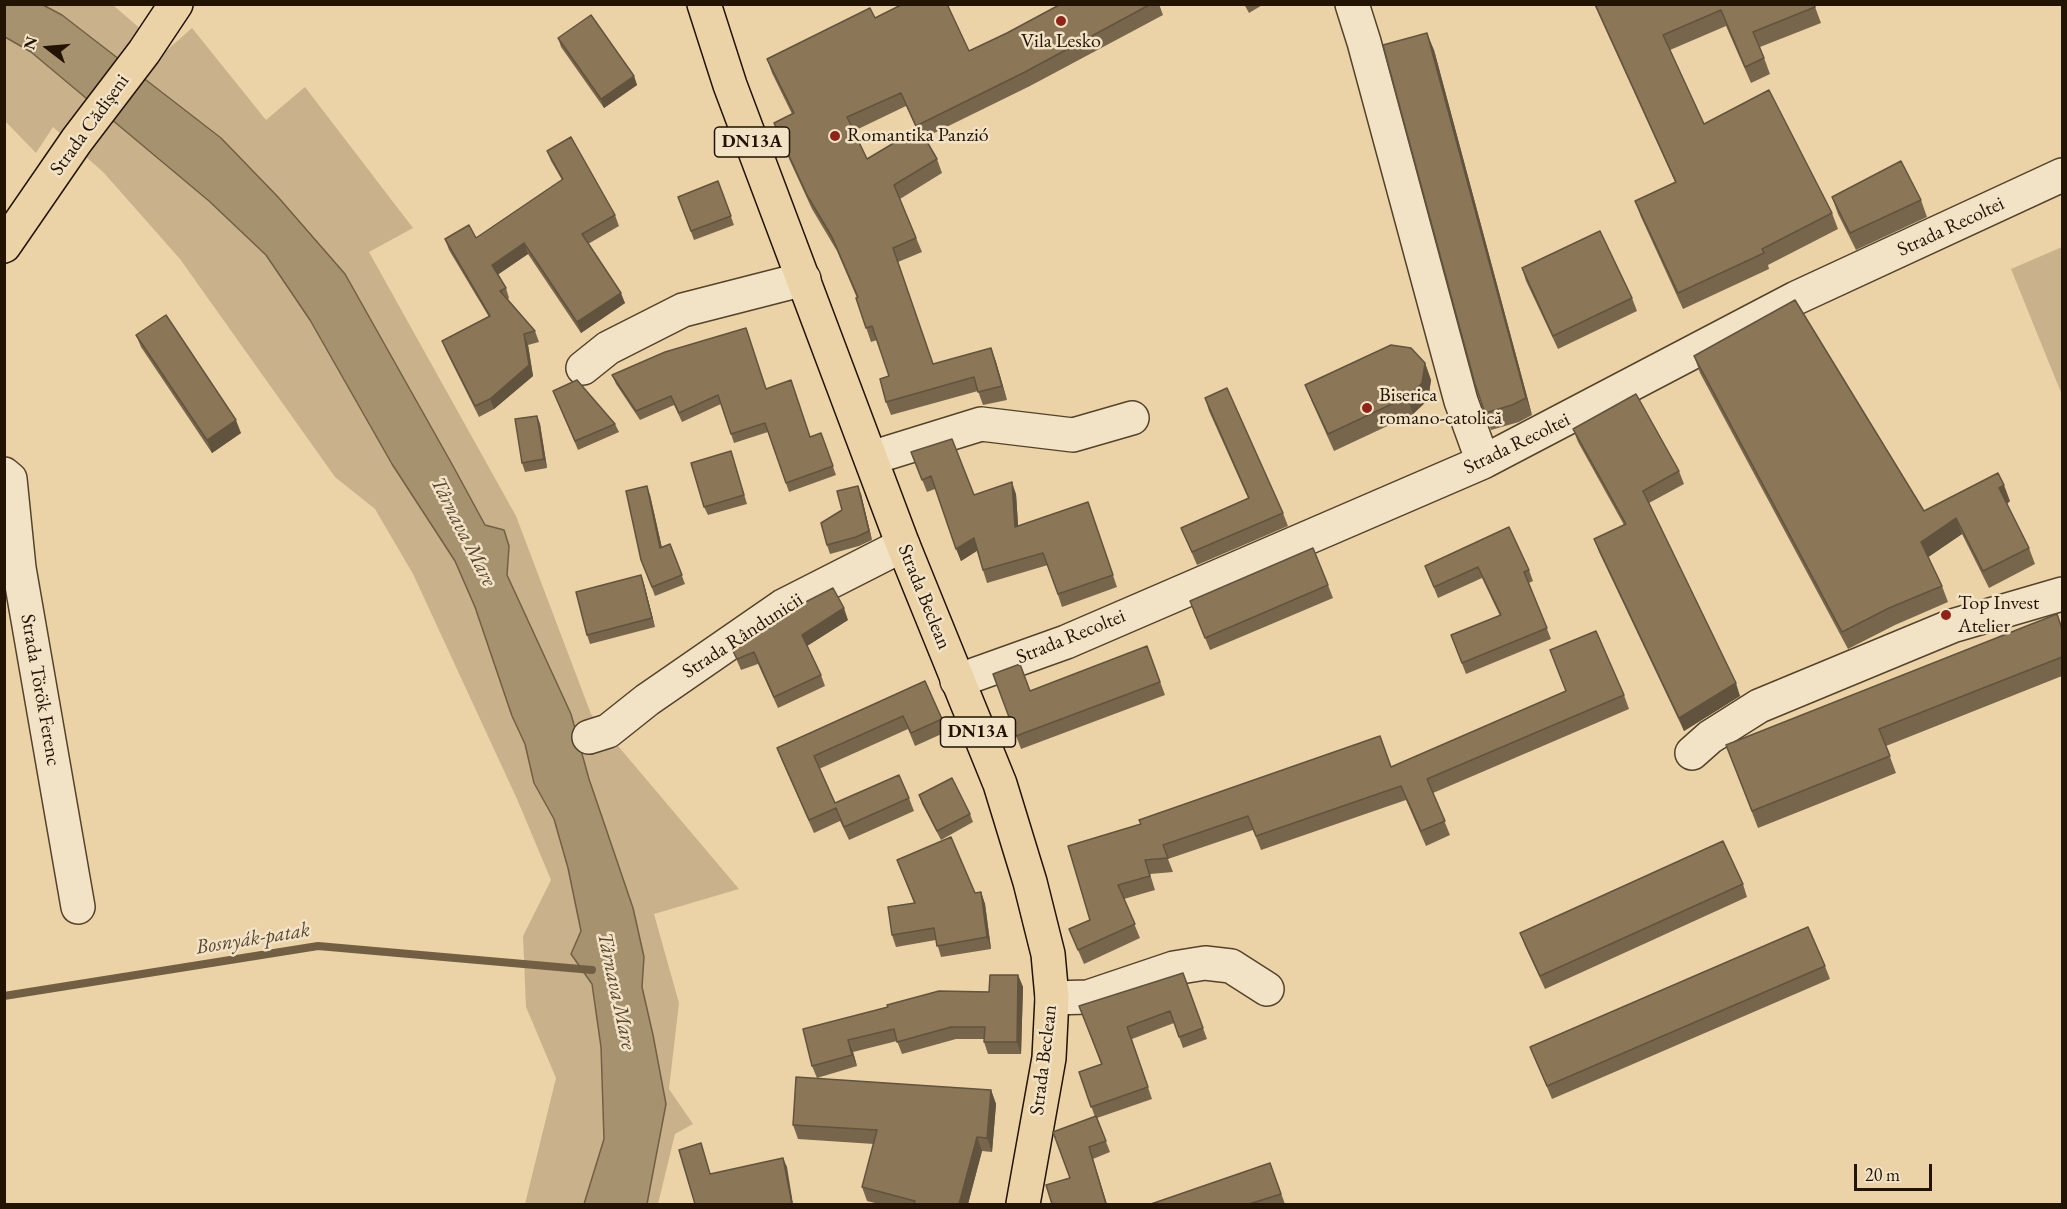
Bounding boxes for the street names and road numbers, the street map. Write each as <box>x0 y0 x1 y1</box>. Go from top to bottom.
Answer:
street label: Strada Cădișeni <box>45 70 135 180</box>
road number: DN13A <box>714 127 789 157</box>
street label: Strada Recoltei <box>1894 192 2008 262</box>
street label: Strada Recoltei <box>1460 408 1574 480</box>
street label: Strada Beclean <box>892 541 956 653</box>
street label: Strada Rândunicii <box>678 588 808 684</box>
street label: Strada Recoltei <box>1013 604 1129 670</box>
street label: Strada Török Ferenc <box>15 612 65 768</box>
road number: DN13A <box>940 717 1016 747</box>
street label: Strada Beclean <box>1025 1003 1063 1117</box>

